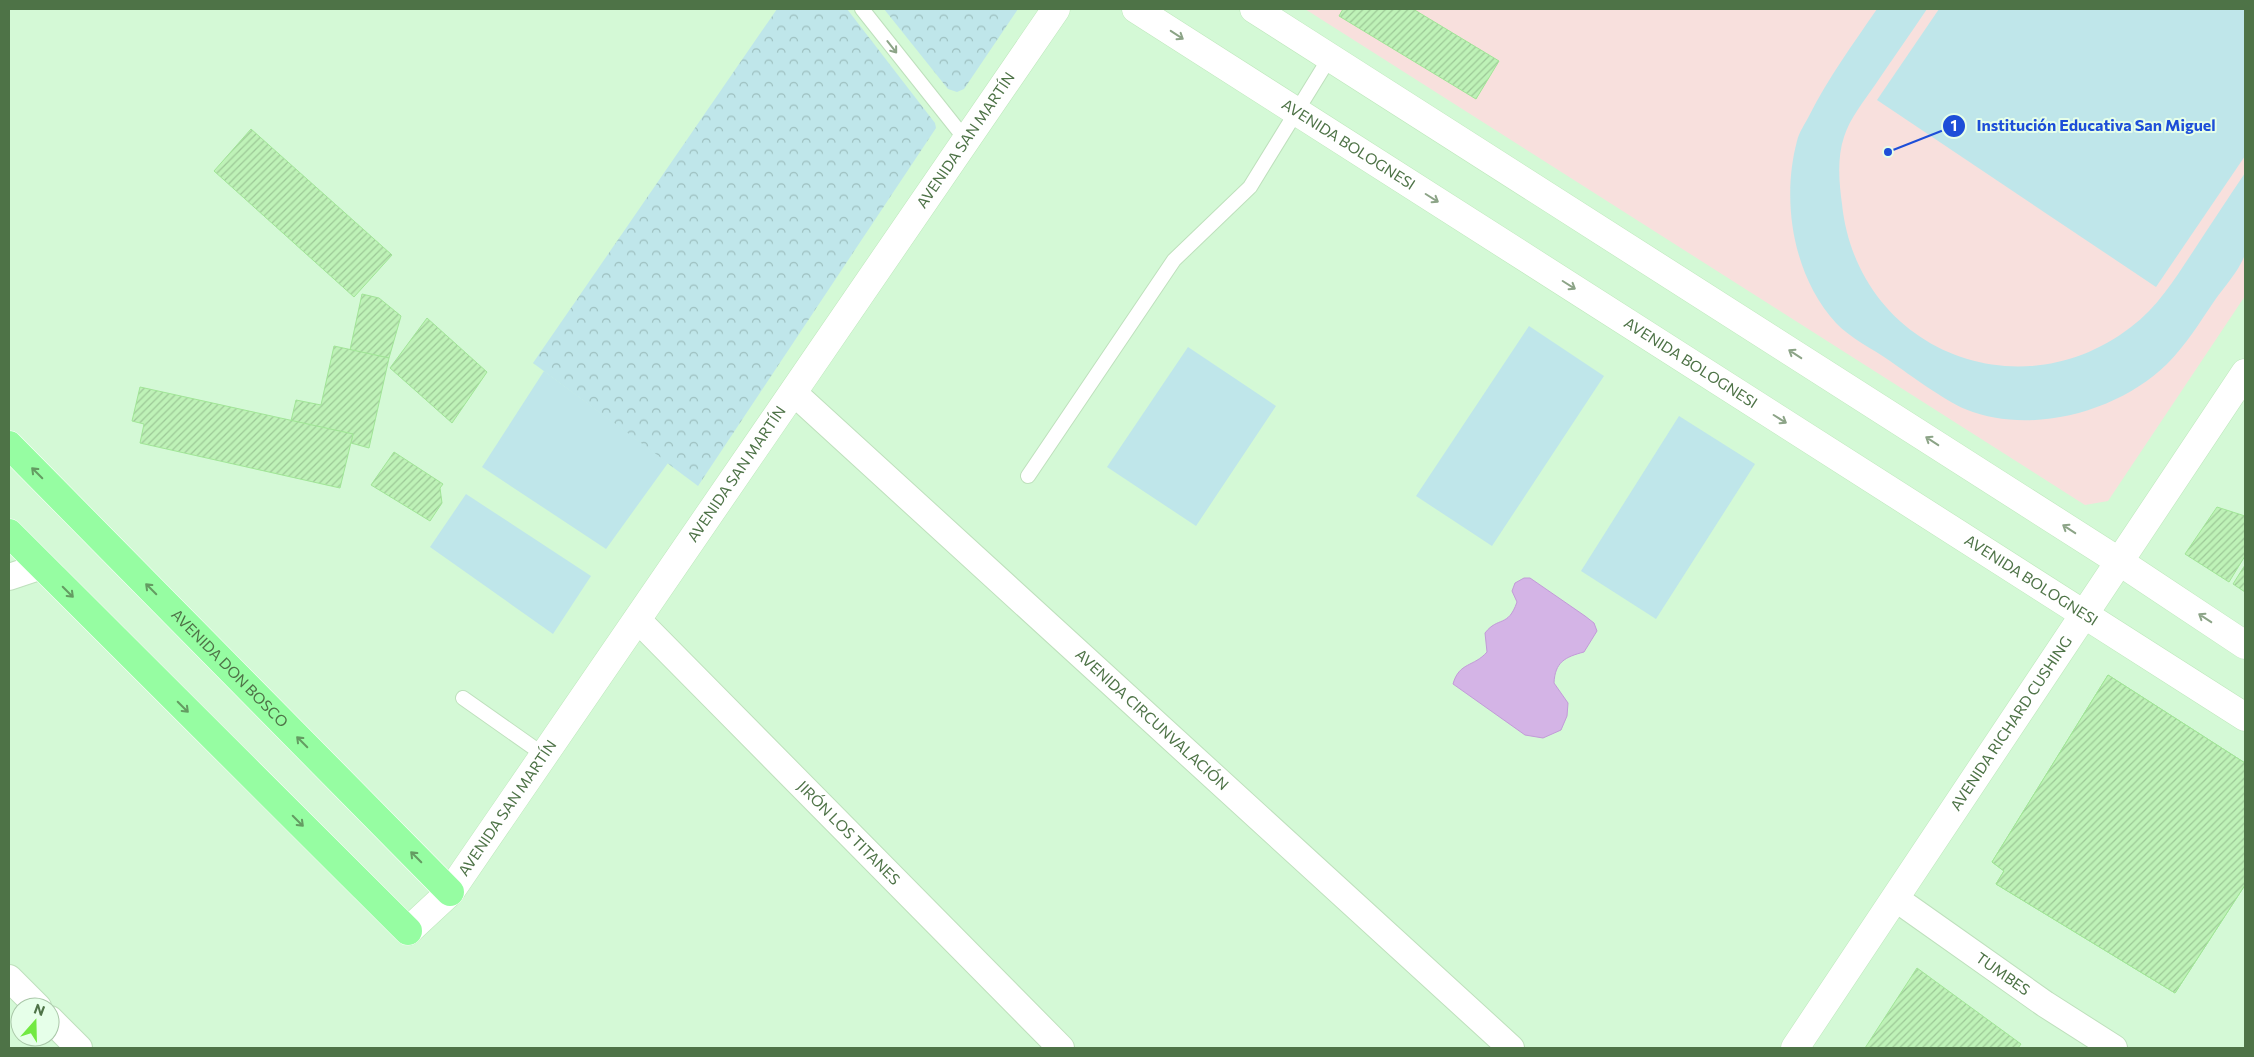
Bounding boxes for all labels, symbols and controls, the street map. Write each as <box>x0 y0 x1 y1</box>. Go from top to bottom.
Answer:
one-way arrow <box>1169 30 1183 40</box>
one-way arrow <box>886 40 897 53</box>
street label: AVENIDA SAN MARTÍN <box>912 68 1018 211</box>
street label: AVENIDA BOLOGNESI <box>1279 95 1419 193</box>
callout: Institución Educativa San Miguel <box>1941 110 2225 141</box>
text: Institución Educativa San Miguel <box>1976 115 2216 134</box>
text: 1 <box>1951 116 1957 134</box>
one-way arrow <box>1425 192 1439 203</box>
one-way arrow <box>1562 280 1576 290</box>
street label: AVENIDA BOLOGNESI <box>1621 313 1761 411</box>
one-way arrow <box>1788 349 1802 359</box>
street label: AVENIDA SAN MARTÍN <box>683 402 789 545</box>
one-way arrow <box>1772 414 1786 424</box>
one-way arrow <box>1925 436 1939 446</box>
one-way arrow <box>30 467 43 479</box>
one-way arrow <box>2062 524 2076 534</box>
street label: AVENIDA BOLOGNESI <box>1962 530 2102 629</box>
one-way arrow <box>145 583 157 595</box>
one-way arrow <box>62 586 74 598</box>
street label: AVENIDA DON BOSCO <box>168 605 292 731</box>
one-way arrow <box>2198 613 2212 623</box>
street label: AVENIDA RICHARD CUSHING <box>1946 632 2075 814</box>
street label: AVENIDA CIRCUNVALACIÓN <box>1072 645 1233 793</box>
one-way arrow <box>177 700 189 713</box>
one-way arrow <box>296 736 308 748</box>
street label: AVENIDA SAN MARTÍN <box>454 736 560 879</box>
street label: JIRÓN LOS TITANES <box>794 777 905 888</box>
one-way arrow <box>292 815 304 828</box>
one-way arrow <box>410 851 422 864</box>
street label: TUMBES <box>1973 948 2034 999</box>
north arrow <box>10 997 60 1047</box>
text: N <box>32 1000 47 1019</box>

